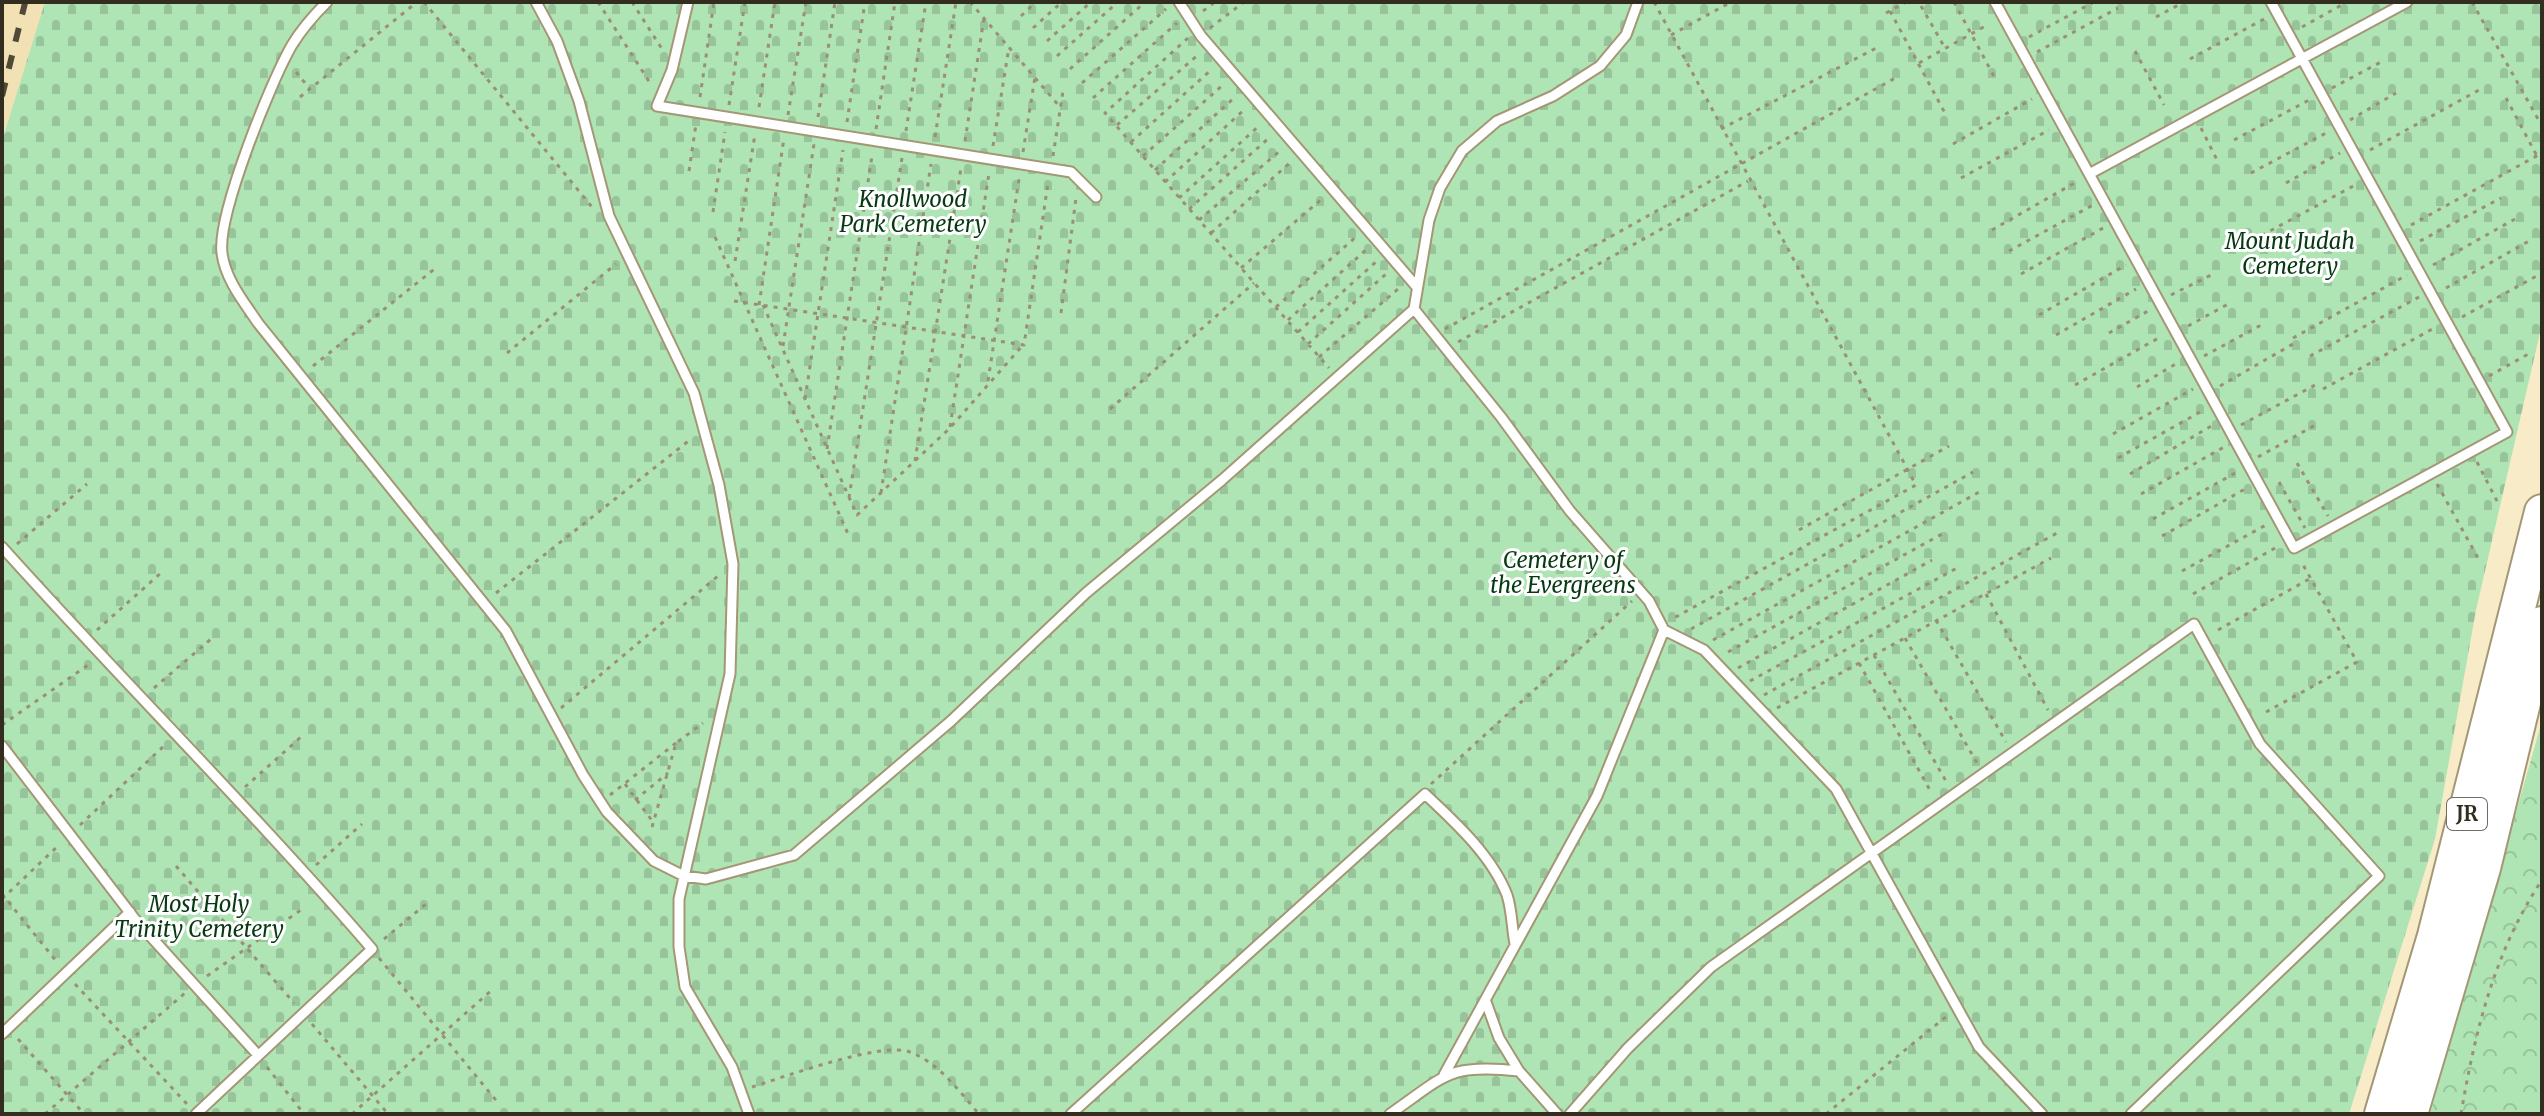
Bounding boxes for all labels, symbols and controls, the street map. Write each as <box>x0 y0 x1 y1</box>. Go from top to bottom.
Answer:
park label: Knollwood Park Cemetery <box>840 185 986 238</box>
park label: Mount Judah Cemetery <box>2224 227 2355 280</box>
park label: Cemetery of the Evergreens <box>1490 546 1636 599</box>
road number: JR <box>2447 798 2487 830</box>
park label: Most Holy Trinity Cemetery <box>114 890 284 943</box>

